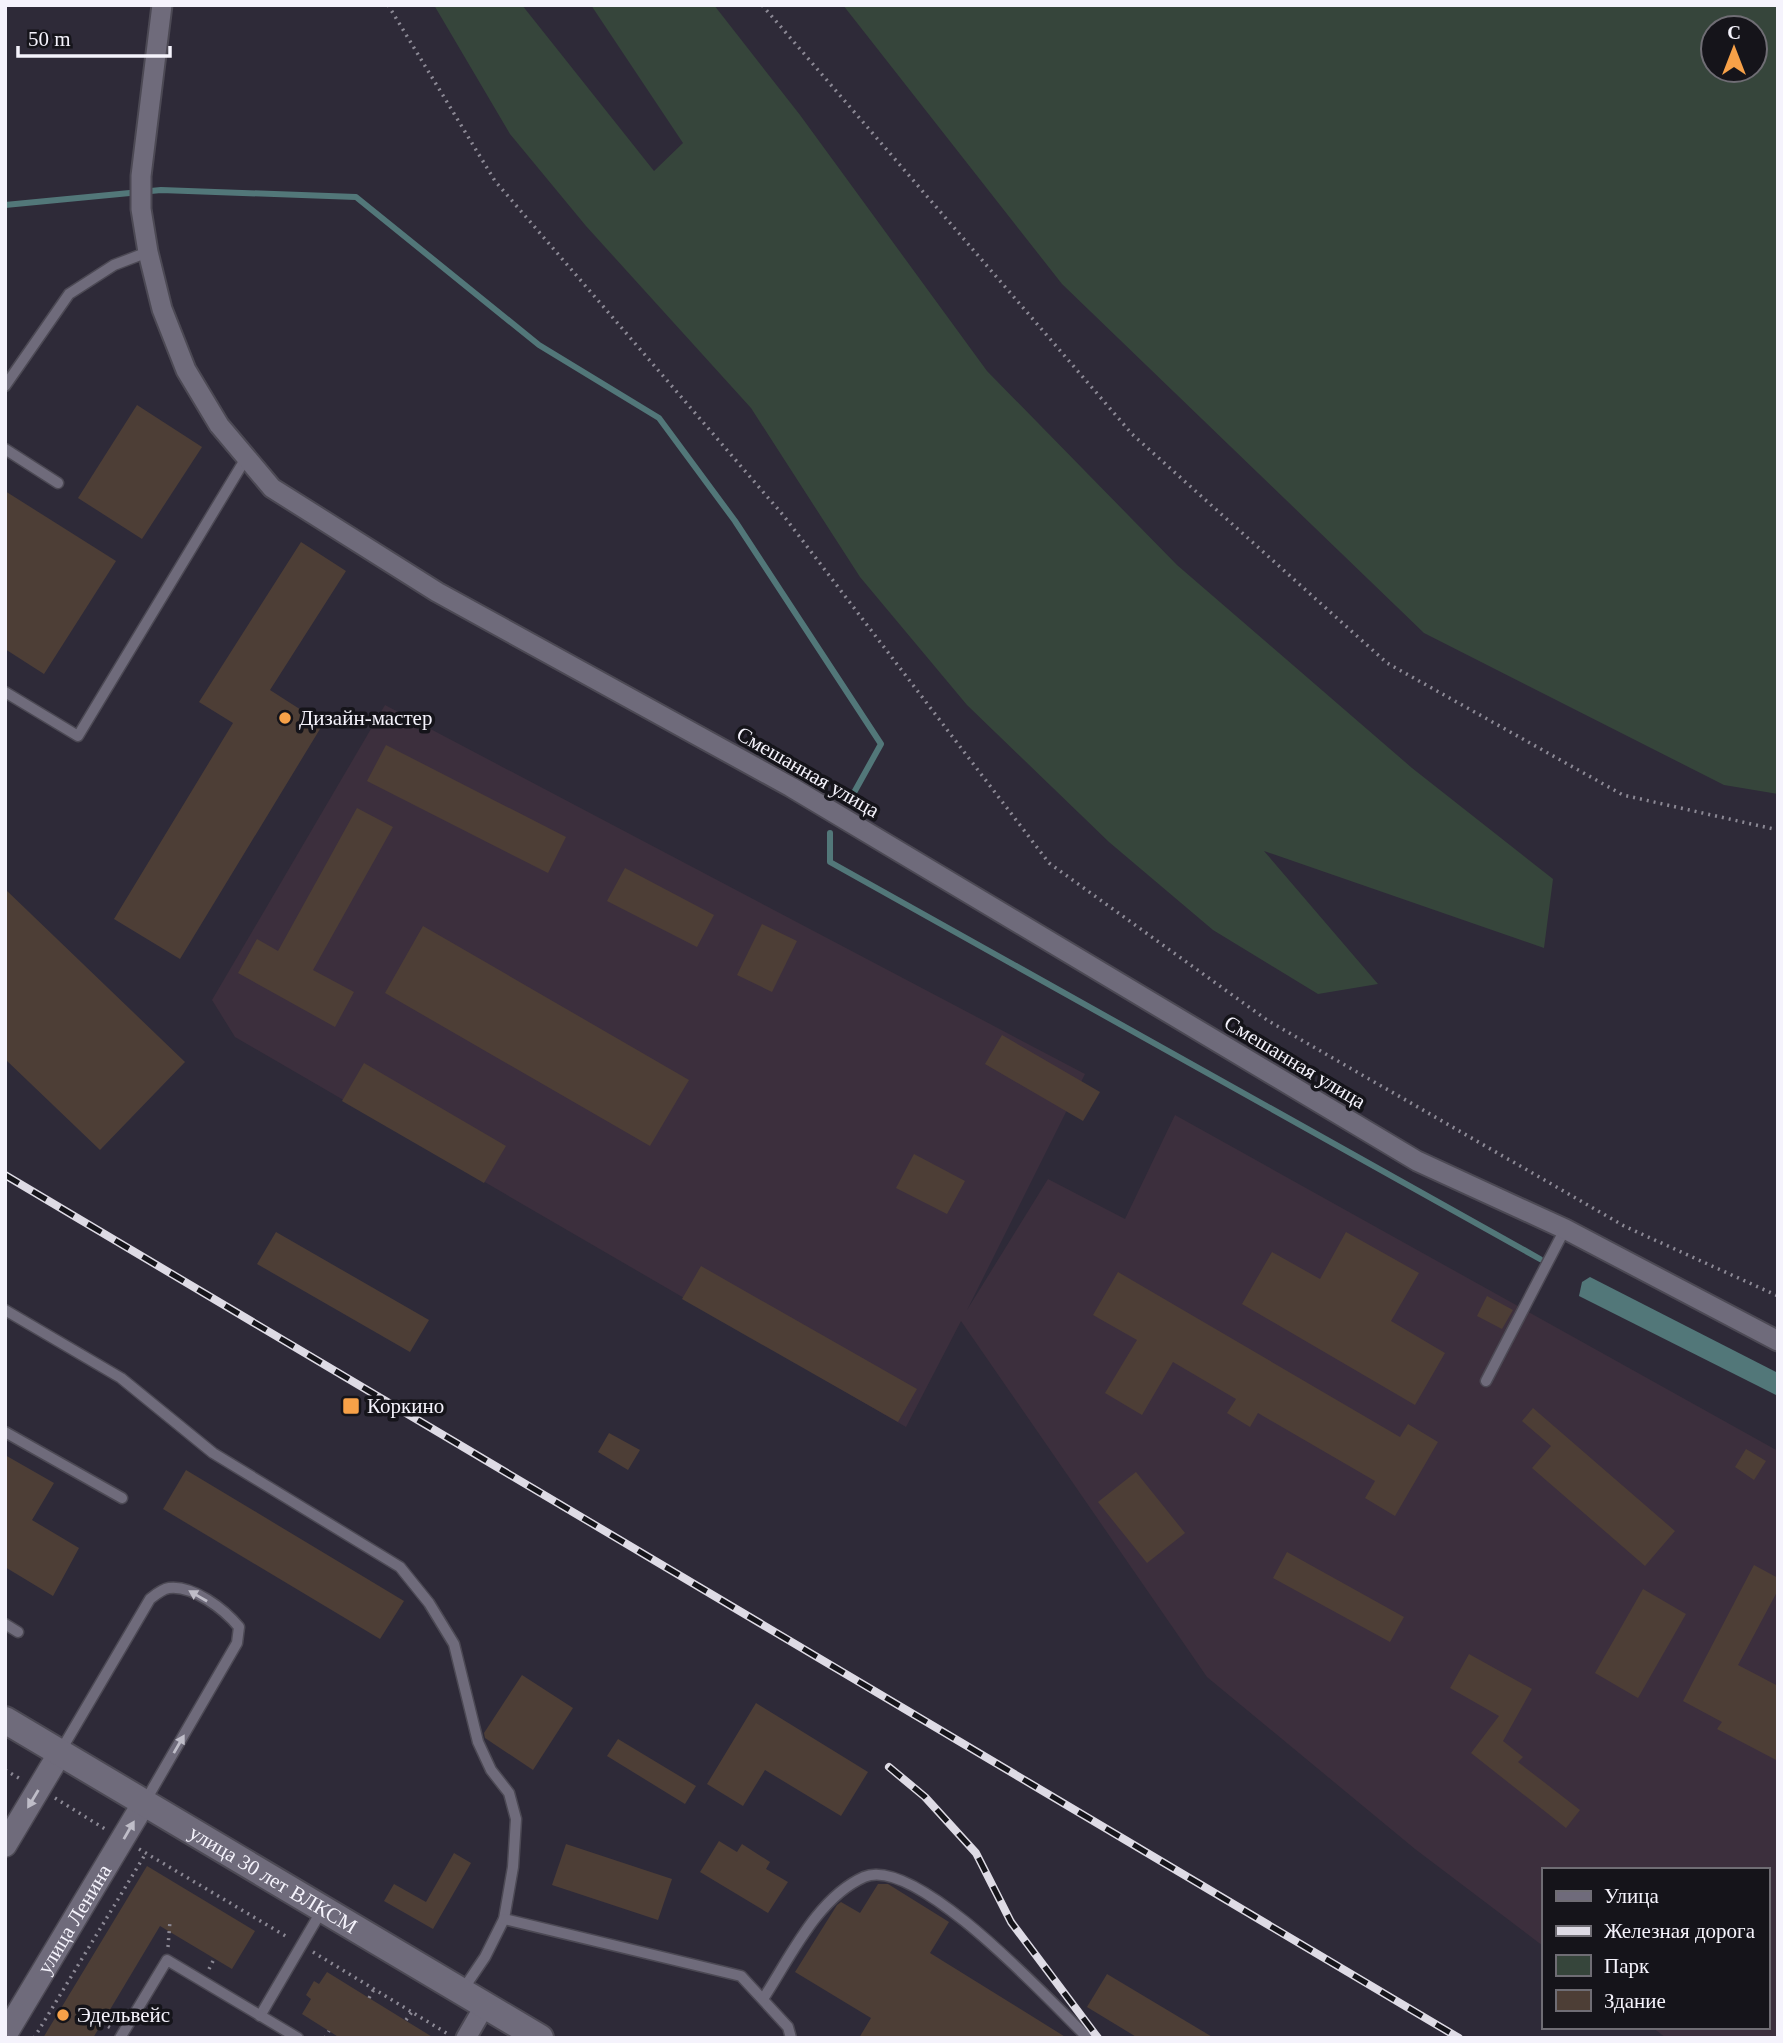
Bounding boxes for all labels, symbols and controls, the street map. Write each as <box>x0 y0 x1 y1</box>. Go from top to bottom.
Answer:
scale bar <box>18 14 170 58</box>
north arrow <box>1699 14 1769 84</box>
text: С <box>1727 22 1741 43</box>
text: 50 m <box>28 27 71 51</box>
place label: Дизайн-мастер <box>299 706 432 730</box>
marker: Дизайн-мастер <box>277 710 293 726</box>
street label: Смешанная улица <box>732 721 884 823</box>
street label: Смешанная улица <box>1220 1010 1371 1114</box>
place label: Коркино <box>367 1394 444 1418</box>
marker: Коркино <box>341 1396 361 1416</box>
one-way arrow <box>188 1590 207 1602</box>
one-way arrow <box>172 1735 185 1754</box>
one-way arrow <box>27 1790 39 1809</box>
one-way arrow <box>123 1820 135 1839</box>
street label: улица 30 лет ВЛКСМ <box>185 1820 362 1939</box>
street label: улица Ленина <box>32 1859 117 1978</box>
legend <box>1542 1868 1769 2029</box>
text: Улица <box>1604 1884 1659 1908</box>
text: Железная дорога <box>1604 1919 1756 1943</box>
text: Парк <box>1604 1954 1650 1978</box>
text: Здание <box>1604 1989 1666 2013</box>
place label: Эдельвейс <box>77 2003 170 2027</box>
marker: Эдельвейс <box>55 2007 71 2023</box>

